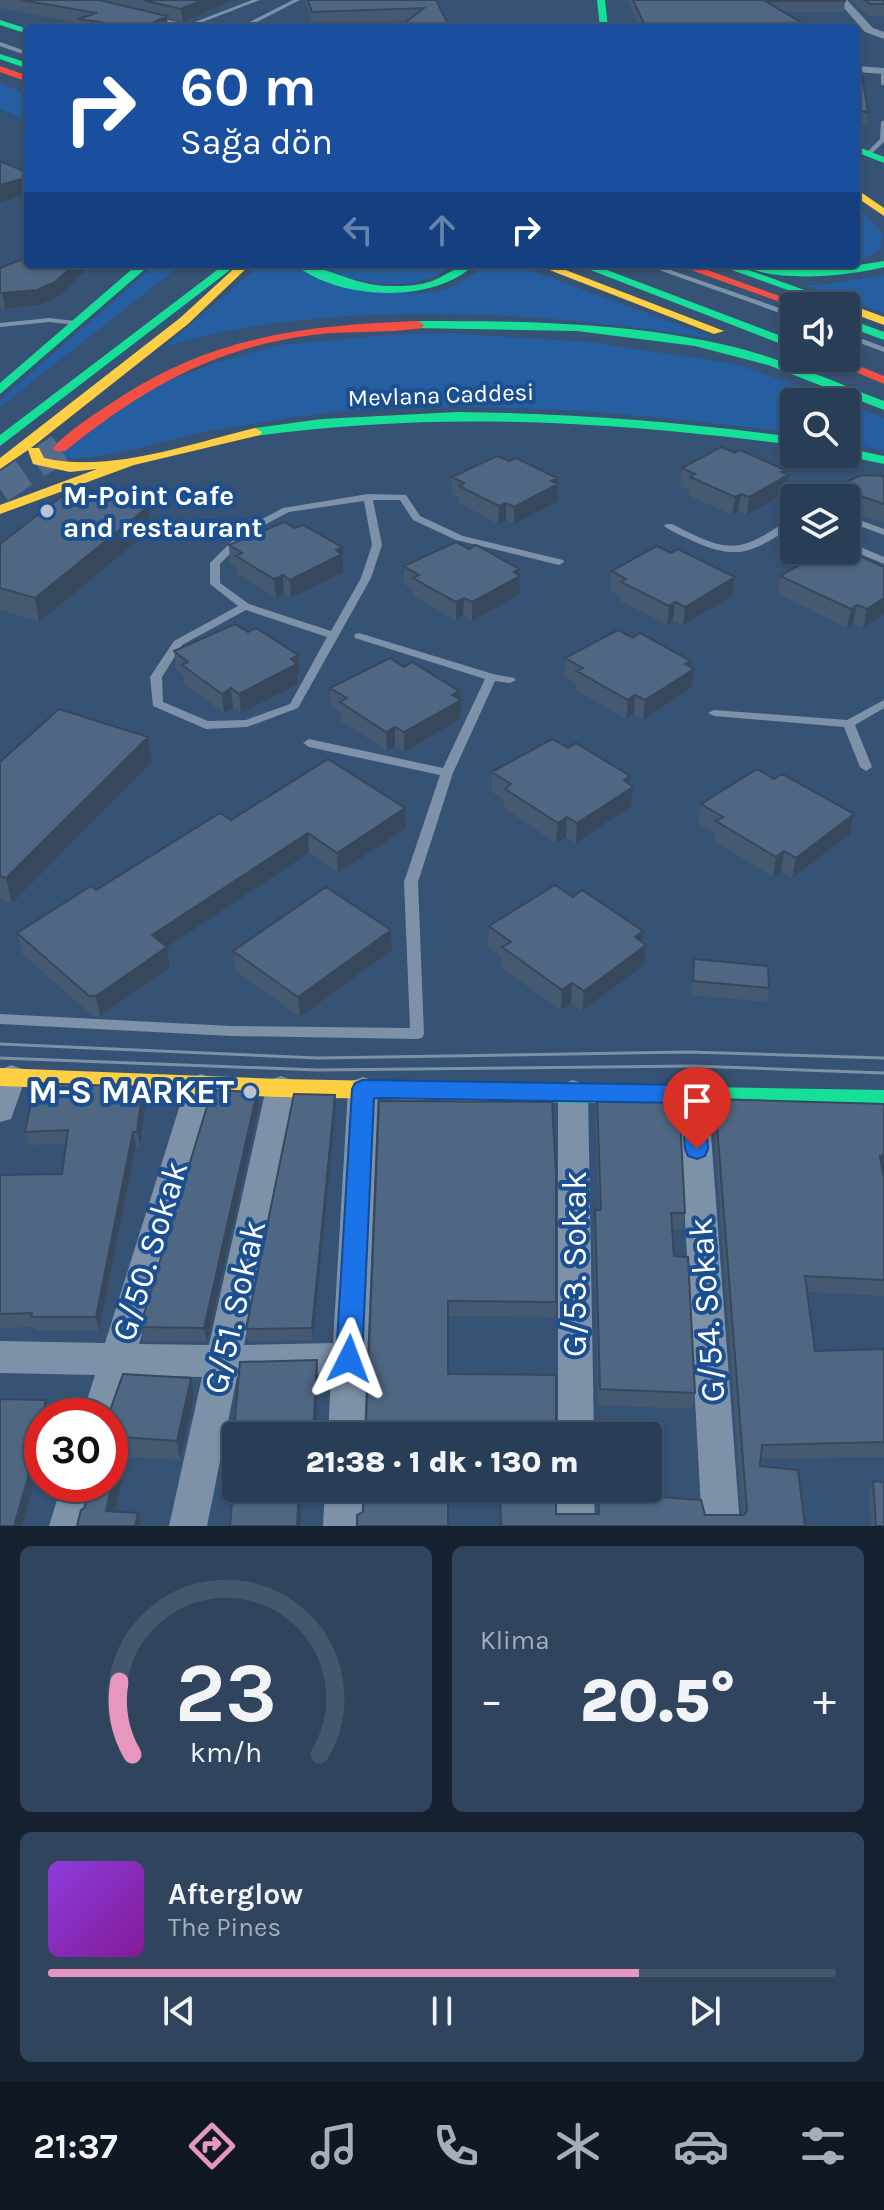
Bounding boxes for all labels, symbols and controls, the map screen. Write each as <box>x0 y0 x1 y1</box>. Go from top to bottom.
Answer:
text: 60 m <box>180 54 317 119</box>
icon: right <box>48 56 152 160</box>
text: Sağa dön <box>180 121 333 163</box>
icon: left <box>336 208 380 252</box>
icon: ahead <box>420 208 464 252</box>
icon: right <box>504 208 548 252</box>
map controls <box>780 292 860 564</box>
button: sound <box>780 292 860 372</box>
street label: Mevlana Caddesi <box>347 378 535 412</box>
button: search <box>780 388 860 468</box>
place label: M-Point Cafe and restaurant <box>63 479 263 544</box>
button: layers <box>780 484 860 564</box>
marker: M-Point Cafe and restaurant <box>38 502 56 520</box>
pin <box>663 1067 731 1149</box>
place label: M-S MARKET <box>28 1072 234 1112</box>
icon: arrive <box>675 1079 719 1123</box>
marker: M-S MARKET <box>241 1083 259 1101</box>
street label: G/50. Sokak <box>104 1156 196 1346</box>
street label: G/53. Sokak <box>555 1171 595 1357</box>
street label: G/51. Sokak <box>196 1216 274 1398</box>
street label: G/54. Sokak <box>681 1216 733 1404</box>
position arrow <box>307 1317 391 1401</box>
speed limit sign: 30 <box>24 1398 128 1502</box>
text: 21:38 · 1 dk · 130 m <box>305 1444 579 1480</box>
text: Klima <box>480 1625 549 1656</box>
text: 23 <box>175 1645 277 1742</box>
text: 20.5° <box>580 1666 736 1736</box>
text: − <box>480 1675 503 1726</box>
text: + <box>813 1675 836 1726</box>
text: km/h <box>190 1736 262 1769</box>
text: Afterglow <box>168 1876 303 1912</box>
text: The Pines <box>168 1912 281 1943</box>
icon: previous <box>157 1989 201 2033</box>
icon: pause <box>420 1989 464 2033</box>
icon: next <box>683 1989 727 2033</box>
icon: directions <box>184 2118 240 2174</box>
icon: music <box>306 2118 362 2174</box>
icon: phone <box>428 2118 484 2174</box>
icon: climate <box>550 2118 606 2174</box>
icon: car <box>673 2118 729 2174</box>
icon: filters <box>795 2118 851 2174</box>
text: 21:37 <box>33 2125 118 2167</box>

